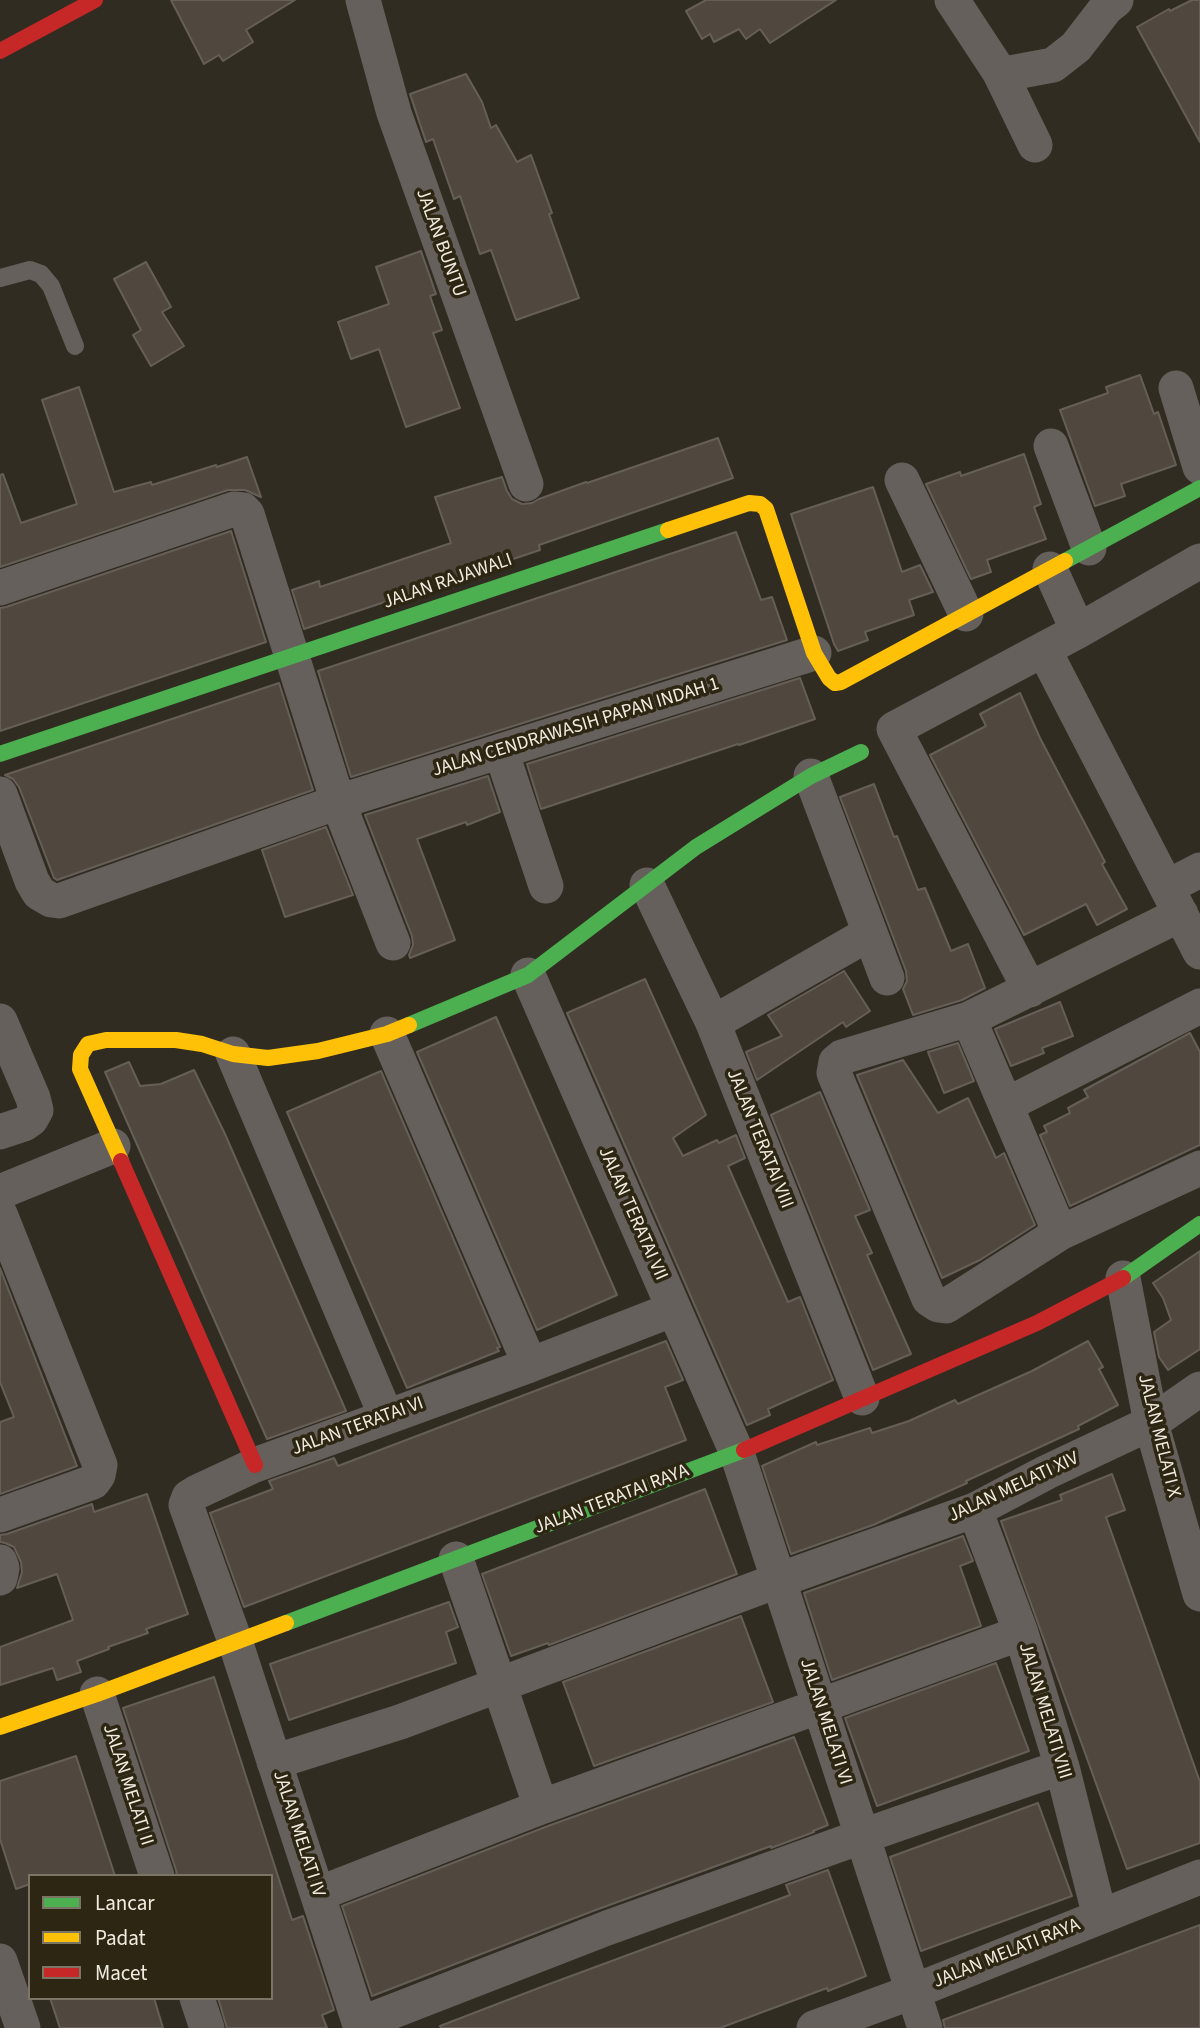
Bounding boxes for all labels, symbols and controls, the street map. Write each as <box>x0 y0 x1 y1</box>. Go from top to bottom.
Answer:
street label: JALAN BUNTU <box>410 186 470 300</box>
street label: JALAN RAJAWALI <box>380 549 516 615</box>
street label: JALAN CENDRAWASIH PAPAN INDAH 1 <box>430 673 722 783</box>
street label: JALAN TERATAI VIII <box>721 1066 797 1212</box>
street label: JALAN TERATAI VII <box>592 1144 672 1284</box>
street label: JALAN MELATI X <box>1132 1372 1184 1500</box>
street label: JALAN TERATAI VI <box>289 1393 427 1461</box>
street label: JALAN MELATI XIV <box>945 1448 1083 1528</box>
street label: JALAN TERATAI RAYA <box>531 1460 693 1540</box>
street label: JALAN MELATI VIII <box>1012 1640 1076 1782</box>
street label: JALAN MELATI VI <box>794 1656 856 1788</box>
street label: JALAN MELATI II <box>97 1721 157 1849</box>
street label: JALAN MELATI IV <box>267 1768 329 1900</box>
legend <box>28 1874 273 2000</box>
text: Lancar <box>95 1888 155 1918</box>
street label: JALAN MELATI RAYA <box>930 1914 1084 1994</box>
text: Padat <box>95 1923 146 1953</box>
text: Macet <box>95 1958 147 1988</box>

